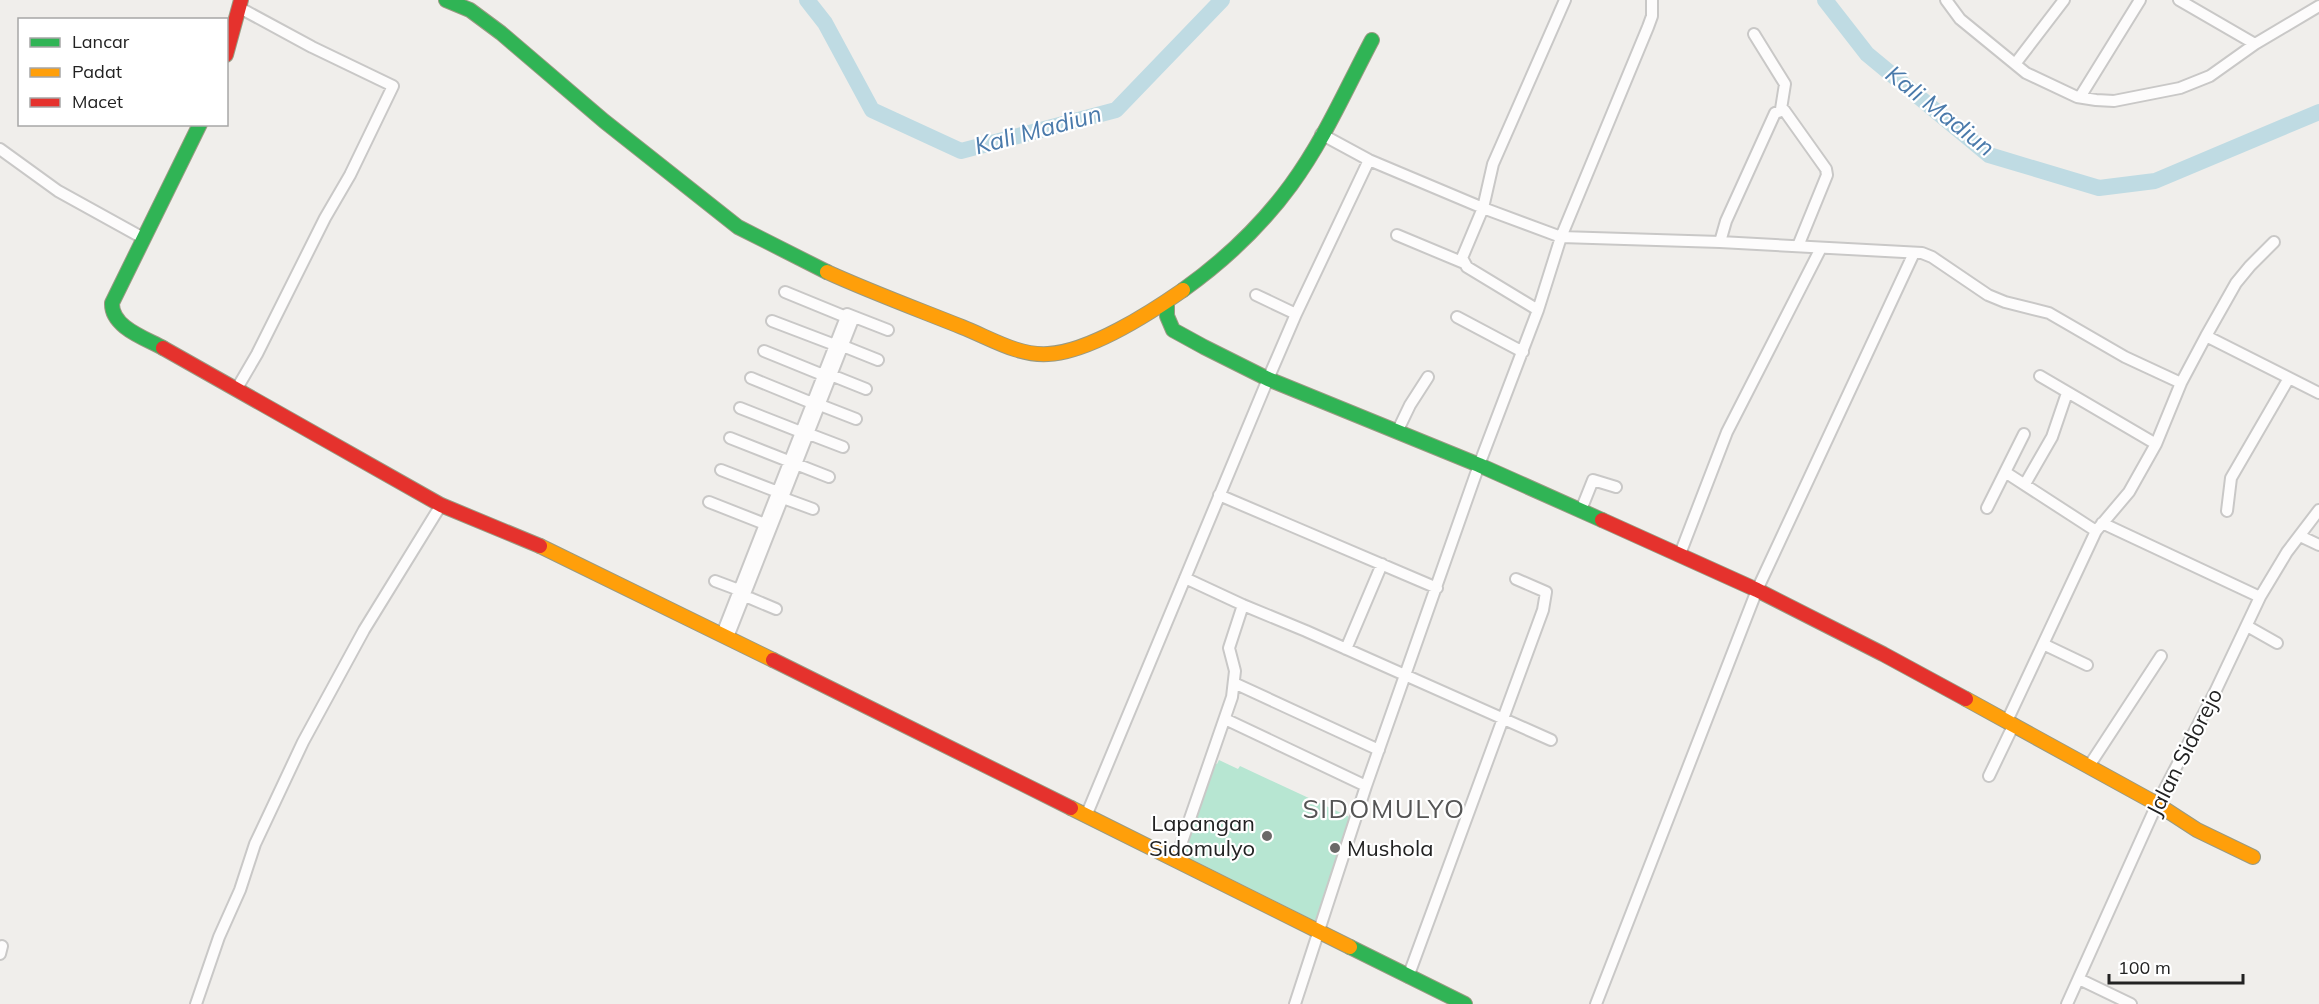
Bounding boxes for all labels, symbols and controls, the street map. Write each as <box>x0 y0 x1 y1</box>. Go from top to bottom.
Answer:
legend <box>18 18 228 126</box>
text: Lancar <box>72 30 130 53</box>
water label: Kali Madiun <box>1880 58 2001 162</box>
text: Padat <box>72 60 122 83</box>
text: Macet <box>72 90 123 113</box>
water label: Kali Madiun <box>971 98 1105 160</box>
street label: Jalan Sidorejo <box>2140 683 2228 821</box>
district label: SIDOMULYO <box>1302 792 1466 825</box>
place label: Lapangan Sidomulyo <box>1149 809 1255 862</box>
marker: Lapangan Sidomulyo <box>1260 829 1274 843</box>
place label: Mushola <box>1347 834 1433 862</box>
marker: Mushola <box>1328 841 1342 855</box>
scale bar <box>2109 947 2242 985</box>
text: 100 m <box>2118 956 2171 979</box>

